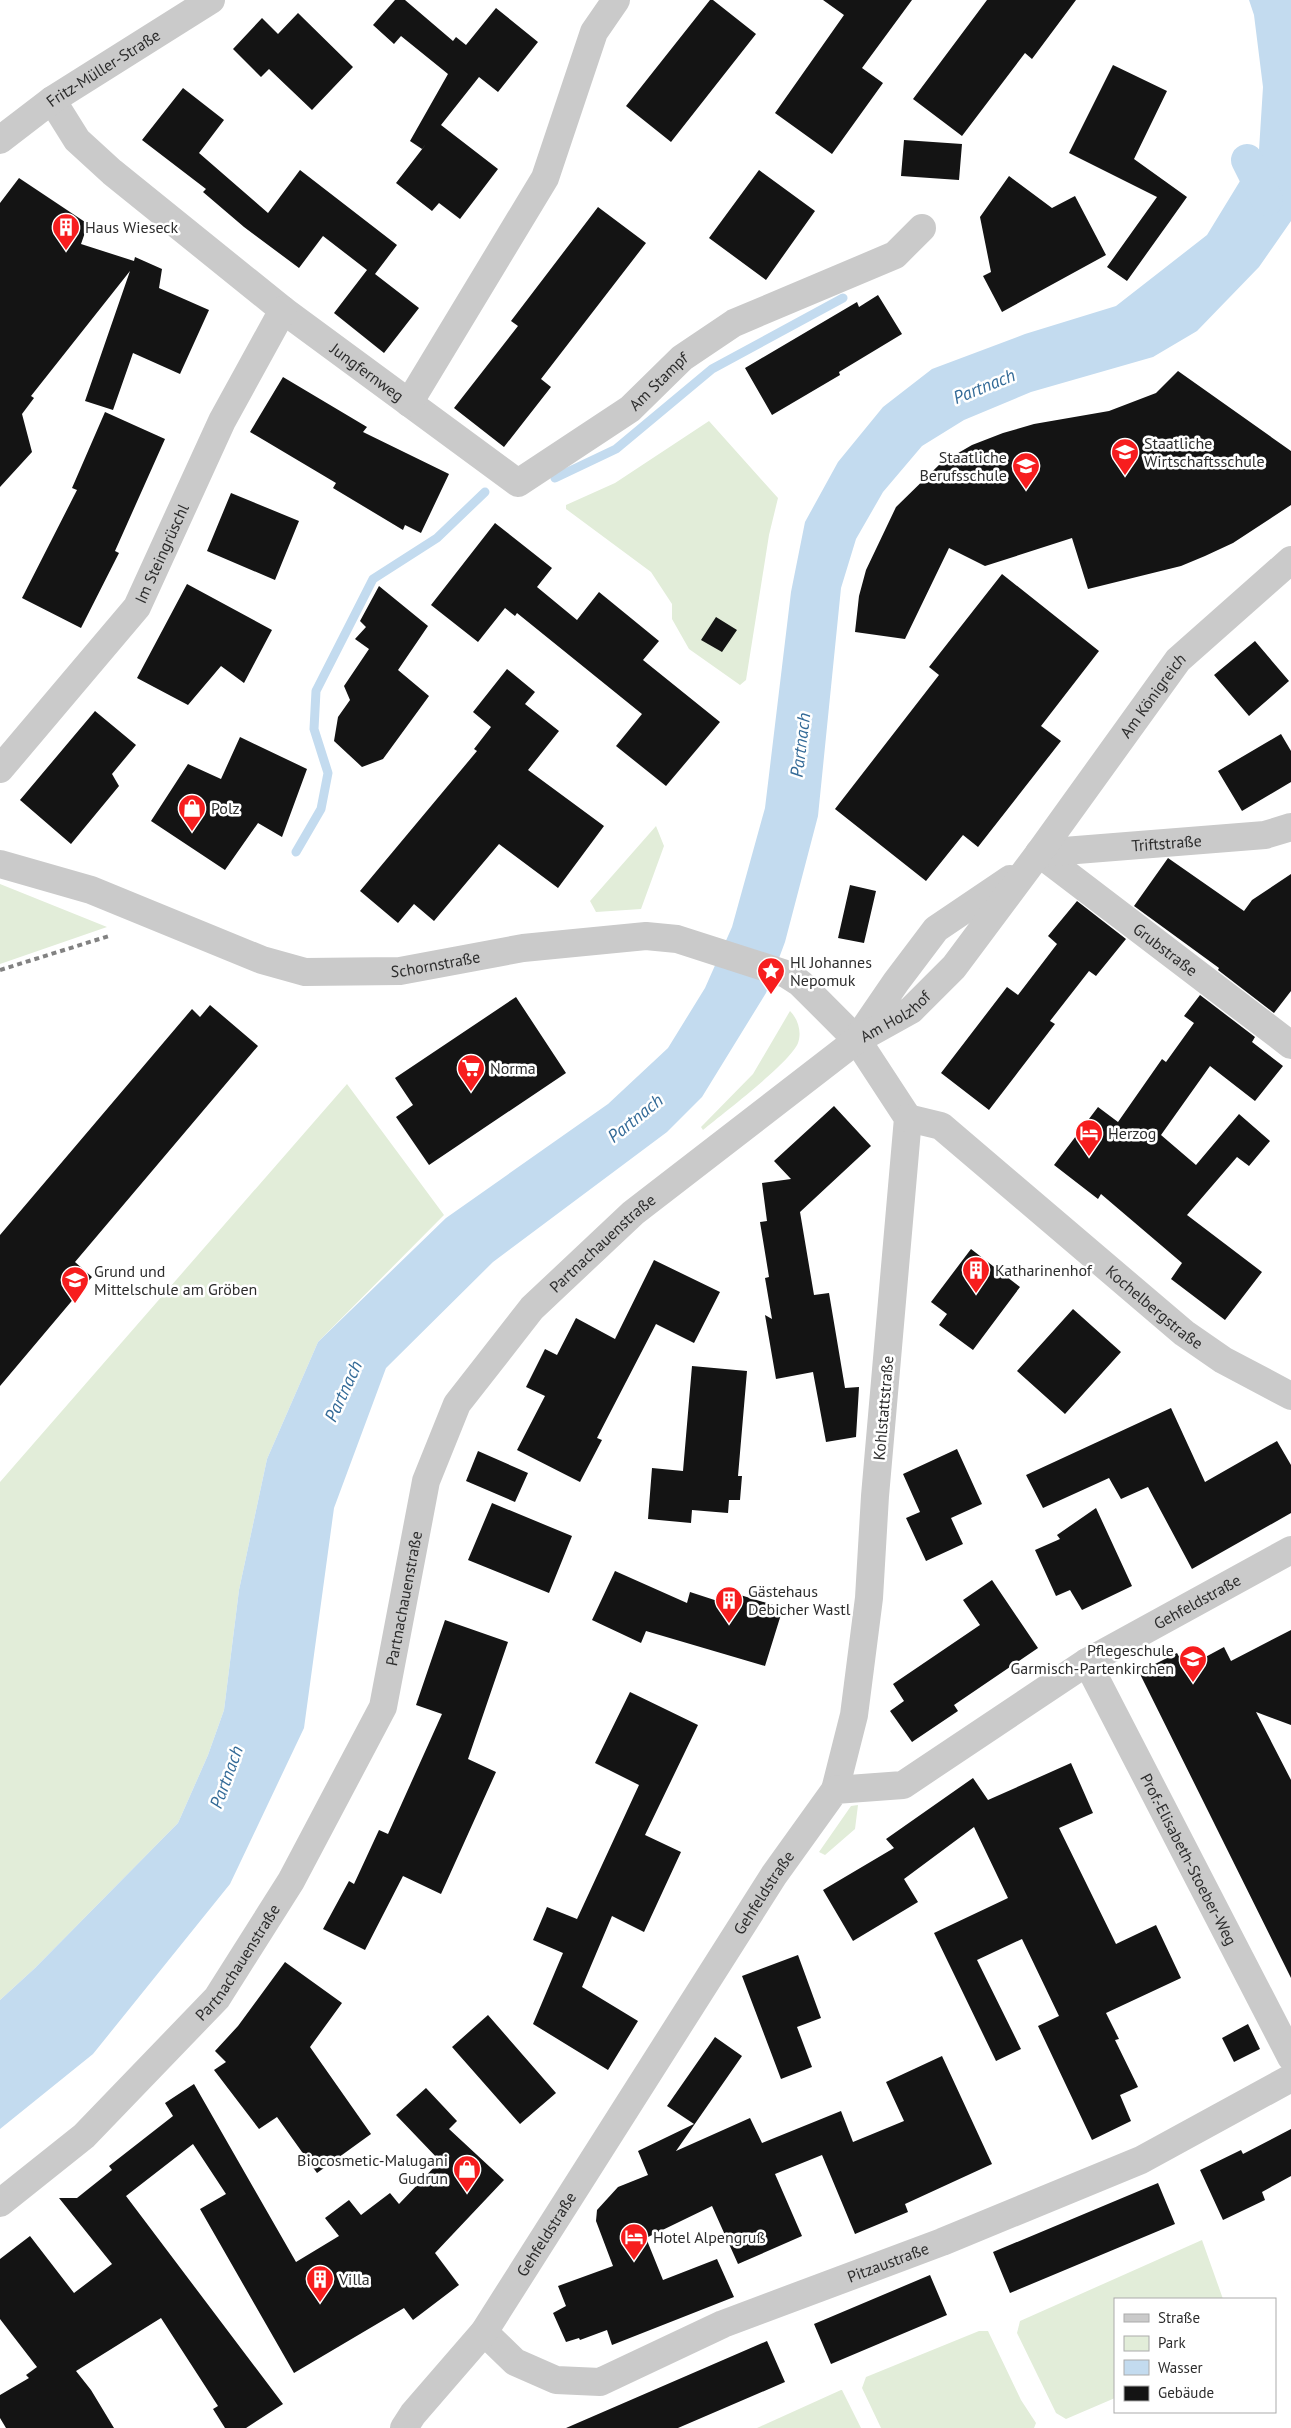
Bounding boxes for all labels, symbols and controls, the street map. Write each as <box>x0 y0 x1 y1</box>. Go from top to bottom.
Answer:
street label: Fritz-Müller-Straße <box>42 25 164 111</box>
building icon: Haus Wieseck <box>51 212 81 251</box>
place label: Haus Wieseck <box>85 217 179 237</box>
street label: Jungfernweg <box>326 338 408 406</box>
street label: Am Stampf <box>624 347 692 415</box>
water label: Partnach <box>950 363 1018 409</box>
place label: Staatliche Wirtschaftsschule <box>1144 433 1265 471</box>
school or university icon: Staatliche Wirtschaftsschule <box>1110 437 1140 476</box>
place label: Staatliche Berufsschule <box>919 447 1007 485</box>
school or university icon: Staatliche Berufsschule <box>1011 451 1041 490</box>
street label: Im Steingrüschl <box>130 500 193 606</box>
street label: Am Königreich <box>1115 648 1189 742</box>
water label: Partnach <box>785 711 815 779</box>
shop icon: Polz <box>177 793 207 832</box>
place label: Polz <box>211 798 240 818</box>
street label: Triftstraße <box>1131 830 1203 856</box>
street label: Grubstraße <box>1129 918 1202 980</box>
street label: Schornstraße <box>391 946 482 981</box>
place label: Hl Johannes Nepomuk <box>790 952 872 990</box>
place icon: Hl Johannes Nepomuk <box>756 956 786 995</box>
street label: Am Holzhof <box>857 986 935 1046</box>
supermarket icon: Norma <box>456 1053 486 1092</box>
place label: Norma <box>490 1058 536 1078</box>
water label: Partnach <box>602 1089 668 1147</box>
hotel icon: Herzog <box>1074 1118 1104 1157</box>
place label: Herzog <box>1108 1123 1156 1143</box>
street label: Partnachauenstraße <box>545 1189 659 1297</box>
building icon: Katharinenhof <box>961 1255 991 1294</box>
place label: Katharinenhof <box>995 1260 1093 1280</box>
place label: Grund und Mittelschule am Gröben <box>94 1261 257 1299</box>
street label: Kochelbergstraße <box>1102 1261 1207 1353</box>
school or university icon: Grund und Mittelschule am Gröben <box>60 1265 90 1304</box>
street label: Kohlstattstraße <box>868 1355 898 1461</box>
water label: Partnach <box>319 1357 367 1425</box>
street label: Partnachauenstraße <box>381 1529 426 1668</box>
street label: Gehfeldstraße <box>1150 1570 1244 1634</box>
place label: Gästehaus Debicher Wastl <box>748 1581 851 1619</box>
building icon: Gästehaus Debicher Wastl <box>714 1585 744 1624</box>
place label: Pflegeschule Garmisch-Partenkirchen <box>1010 1640 1174 1678</box>
school or university icon: Pflegeschule Garmisch-Partenkirchen <box>1178 1644 1208 1683</box>
water label: Partnach <box>204 1742 248 1812</box>
street label: Prof.-Elisabeth-Stoeber-Weg <box>1136 1770 1242 1949</box>
street label: Gehfeldstraße <box>729 1847 798 1938</box>
street label: Partnachauenstraße <box>191 1900 284 2025</box>
place label: Biocosmetic-Malugani Gudrun <box>297 2150 448 2188</box>
shop icon: Biocosmetic-Malugani Gudrun <box>452 2154 482 2193</box>
street label: Gehfeldstraße <box>512 2188 580 2280</box>
hotel icon: Hotel Alpengruß <box>619 2222 649 2261</box>
place label: Hotel Alpengruß <box>653 2227 766 2247</box>
street label: Pitzaustraße <box>844 2238 931 2287</box>
building icon: Villa <box>305 2264 335 2303</box>
place label: Villa <box>338 2269 370 2289</box>
legend <box>1114 2298 1276 2413</box>
text: Straße <box>1158 2308 1200 2327</box>
text: Park <box>1158 2333 1186 2352</box>
text: Wasser <box>1158 2358 1203 2377</box>
text: Gebäude <box>1158 2383 1214 2402</box>

